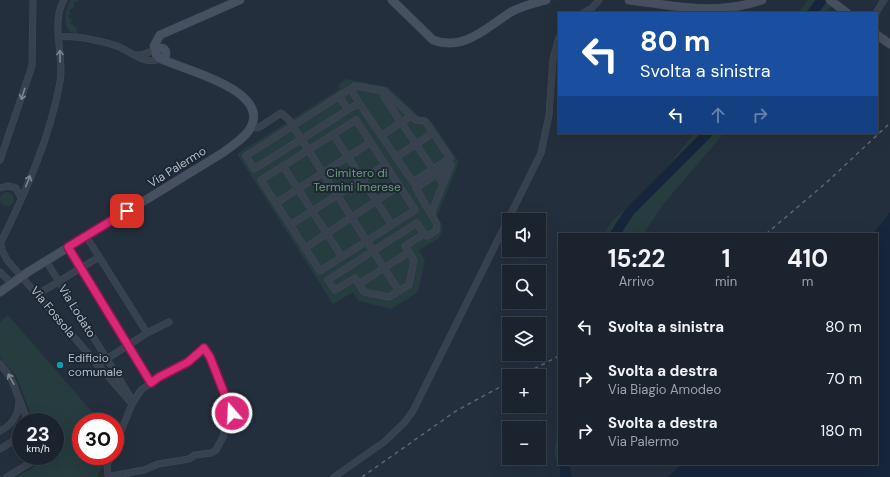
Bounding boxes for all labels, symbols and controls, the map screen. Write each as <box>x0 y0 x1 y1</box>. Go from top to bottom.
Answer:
text: 80 m <box>640 23 710 60</box>
icon: left <box>574 28 626 80</box>
one-way arrow <box>56 50 64 63</box>
text: Svolta a sinistra <box>640 59 771 83</box>
one-way arrow <box>19 87 26 100</box>
icon: left <box>665 104 687 126</box>
icon: ahead <box>707 104 729 126</box>
icon: right <box>749 104 771 126</box>
street label: Via Palermo <box>145 143 209 191</box>
park label: Cimitero di Termini Imerese <box>313 165 401 195</box>
one-way arrow <box>25 175 33 187</box>
pin <box>110 194 144 228</box>
icon: arrive <box>116 200 138 222</box>
map controls <box>502 213 546 465</box>
button: sound <box>502 213 546 257</box>
text: 15:22 <box>608 243 665 274</box>
text: 1 <box>722 243 730 274</box>
text: 410 <box>787 243 828 274</box>
button: search <box>502 265 546 309</box>
text: Arrivo <box>619 273 654 290</box>
text: min <box>715 273 737 290</box>
text: m <box>802 273 813 290</box>
street label: Via Lodato <box>54 282 100 340</box>
street label: Via Fossola <box>27 283 79 341</box>
icon: left <box>574 316 596 338</box>
button: layers <box>502 317 546 361</box>
text: Svolta a sinistra <box>608 317 724 337</box>
text: 80 m <box>825 317 862 337</box>
place label: Edificio comunale <box>68 350 123 380</box>
marker: Edificio comunale <box>55 360 65 370</box>
text: Svolta a destra <box>608 361 718 381</box>
icon: right <box>574 368 596 390</box>
button: + <box>502 369 546 413</box>
text: 70 m <box>827 369 862 389</box>
one-way arrow <box>6 373 14 385</box>
text: Via Biagio Amodeo <box>608 381 721 398</box>
position arrow <box>211 392 253 434</box>
speed limit sign: 30 <box>72 413 124 465</box>
text: Svolta a destra <box>608 413 718 433</box>
icon: right <box>574 420 596 442</box>
text: 23 <box>26 421 50 447</box>
button: − <box>502 421 546 465</box>
text: 180 m <box>821 421 862 441</box>
text: Via Palermo <box>608 433 679 450</box>
text: km/h <box>26 442 50 455</box>

